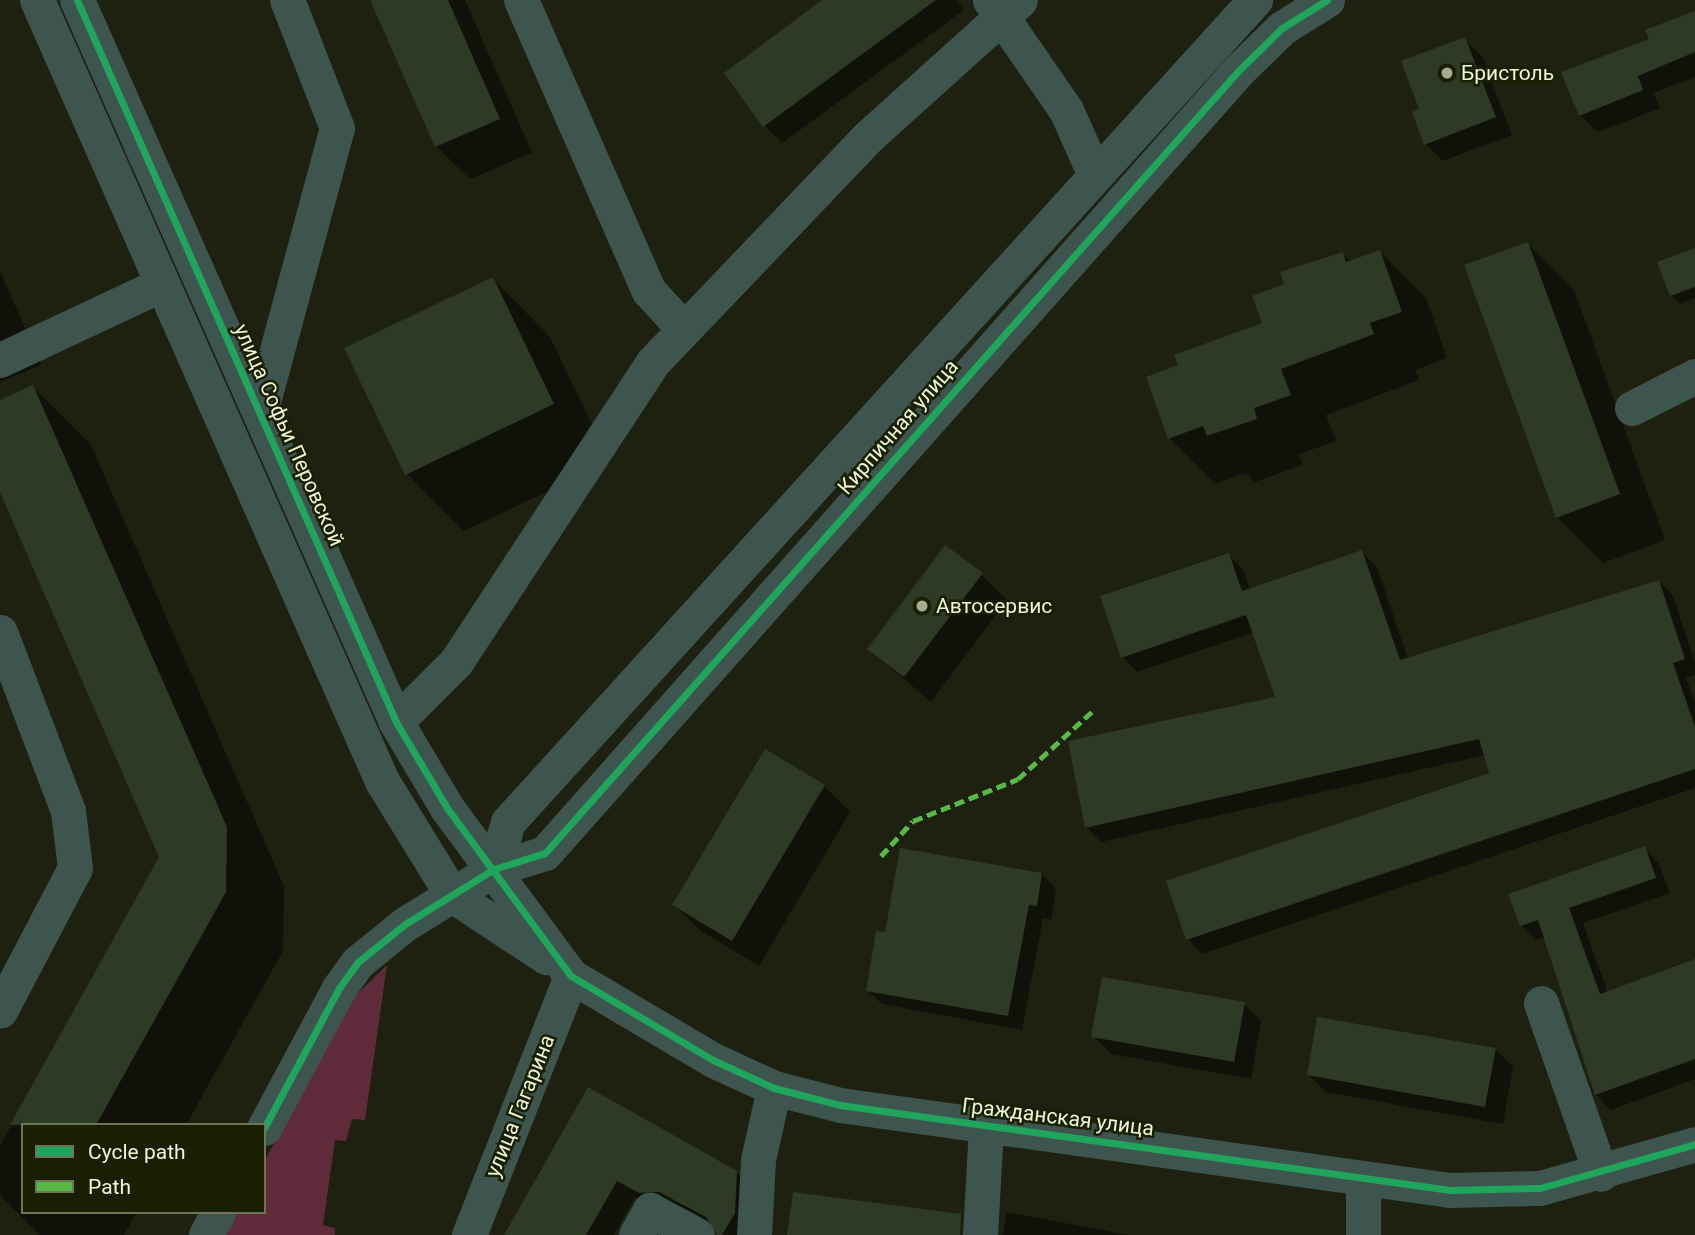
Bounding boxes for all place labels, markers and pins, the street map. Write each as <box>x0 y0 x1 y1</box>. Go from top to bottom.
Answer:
place label: Бристоль <box>1461 60 1554 86</box>
marker: Бристоль <box>1439 65 1455 81</box>
place label: Автосервис <box>936 593 1052 619</box>
marker: Автосервис <box>914 598 930 614</box>

